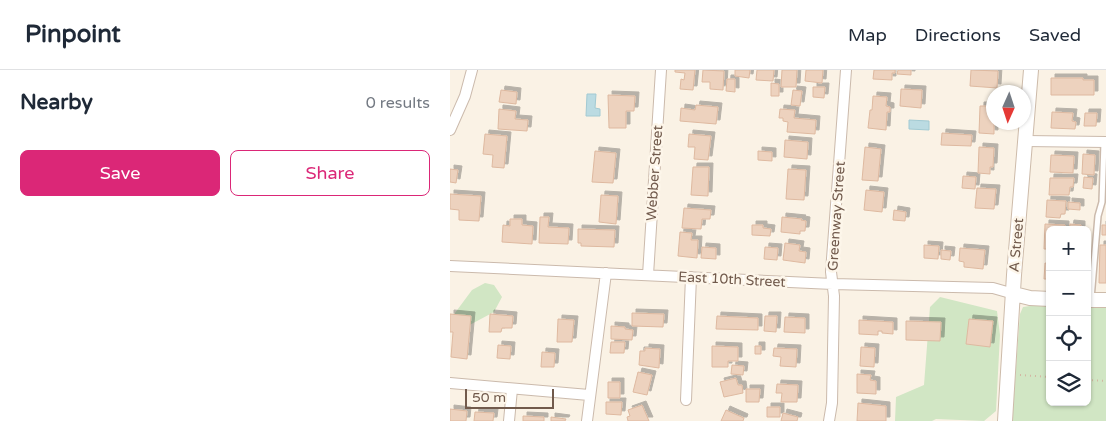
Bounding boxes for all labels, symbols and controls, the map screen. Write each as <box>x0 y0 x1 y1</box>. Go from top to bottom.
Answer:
text: Pinpoint <box>25 20 121 49</box>
text: Map <box>848 24 887 46</box>
text: Directions <box>915 24 1001 46</box>
text: Saved <box>1029 24 1081 46</box>
north arrow <box>986 85 1031 130</box>
text: Nearby <box>20 90 93 115</box>
text: 0 results <box>366 93 430 113</box>
street label: Webber Street <box>643 124 666 222</box>
button: Save <box>20 150 220 196</box>
button: Share <box>230 150 430 196</box>
street label: Greenway Street <box>824 160 849 271</box>
street label: A Street <box>1006 217 1027 273</box>
map controls <box>1046 226 1091 406</box>
button: + <box>1046 226 1091 271</box>
street label: East 10th Street <box>678 268 787 291</box>
button: − <box>1046 271 1091 316</box>
button: locate <box>1046 316 1091 361</box>
button: layers <box>1046 361 1091 406</box>
scale bar <box>465 386 554 409</box>
text: 50 m <box>472 389 506 406</box>

